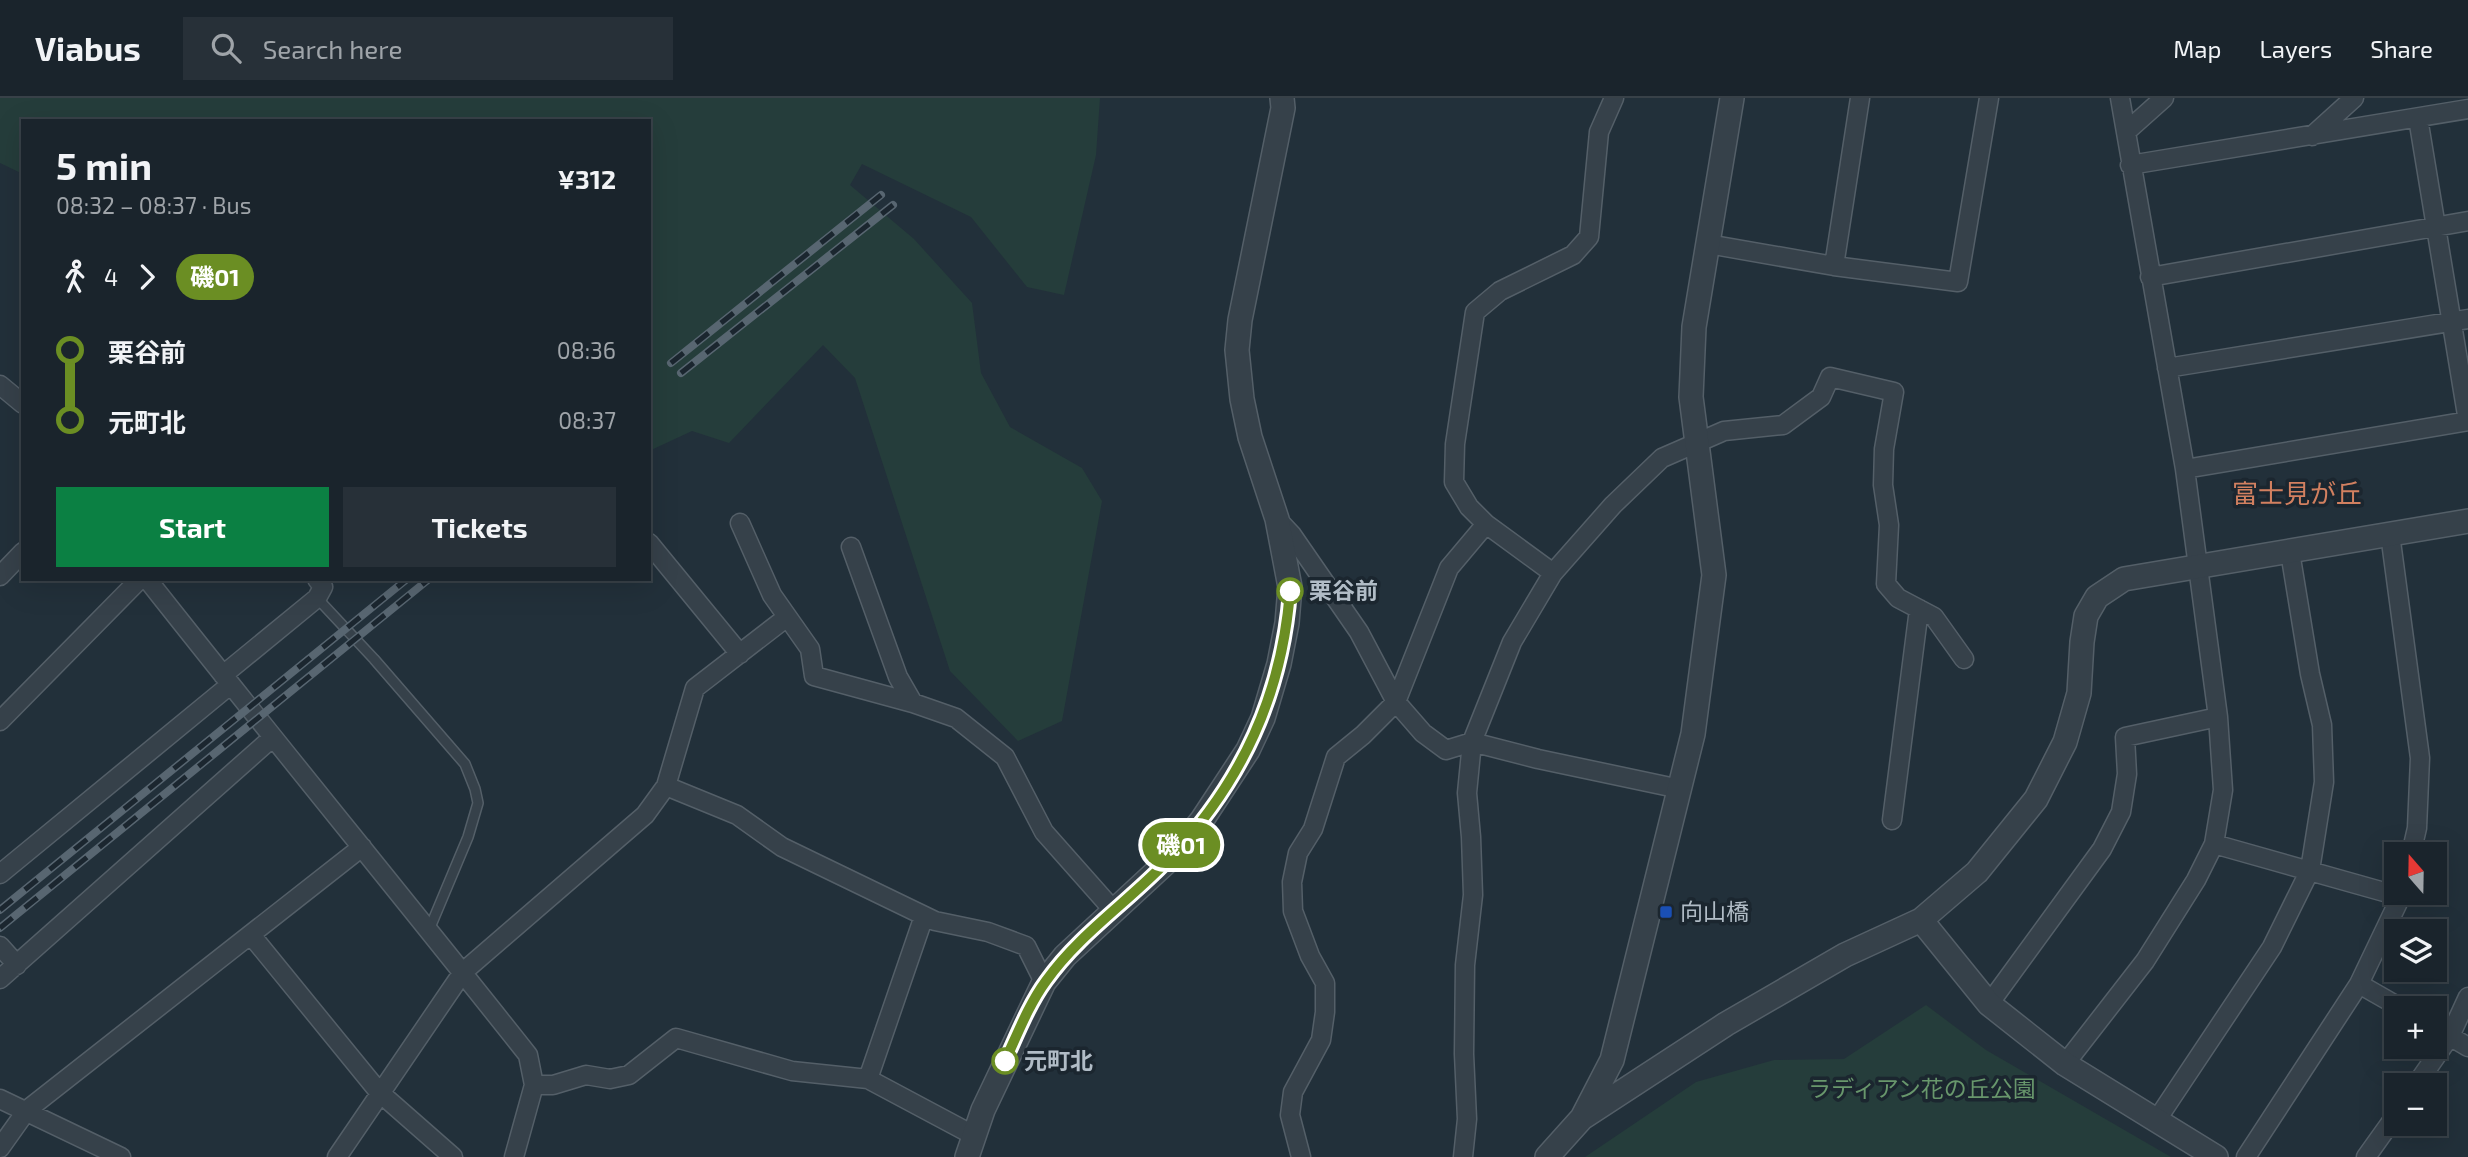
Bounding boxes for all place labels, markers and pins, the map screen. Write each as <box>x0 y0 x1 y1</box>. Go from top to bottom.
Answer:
place label: 栗谷前 <box>1309 576 1378 604</box>
marker: 栗谷前 <box>1277 578 1303 604</box>
place label: 向山橋 <box>1680 897 1749 925</box>
marker: 向山橋 <box>1658 904 1674 920</box>
place label: 元町北 <box>1024 1046 1093 1074</box>
marker: 元町北 <box>992 1048 1018 1074</box>

